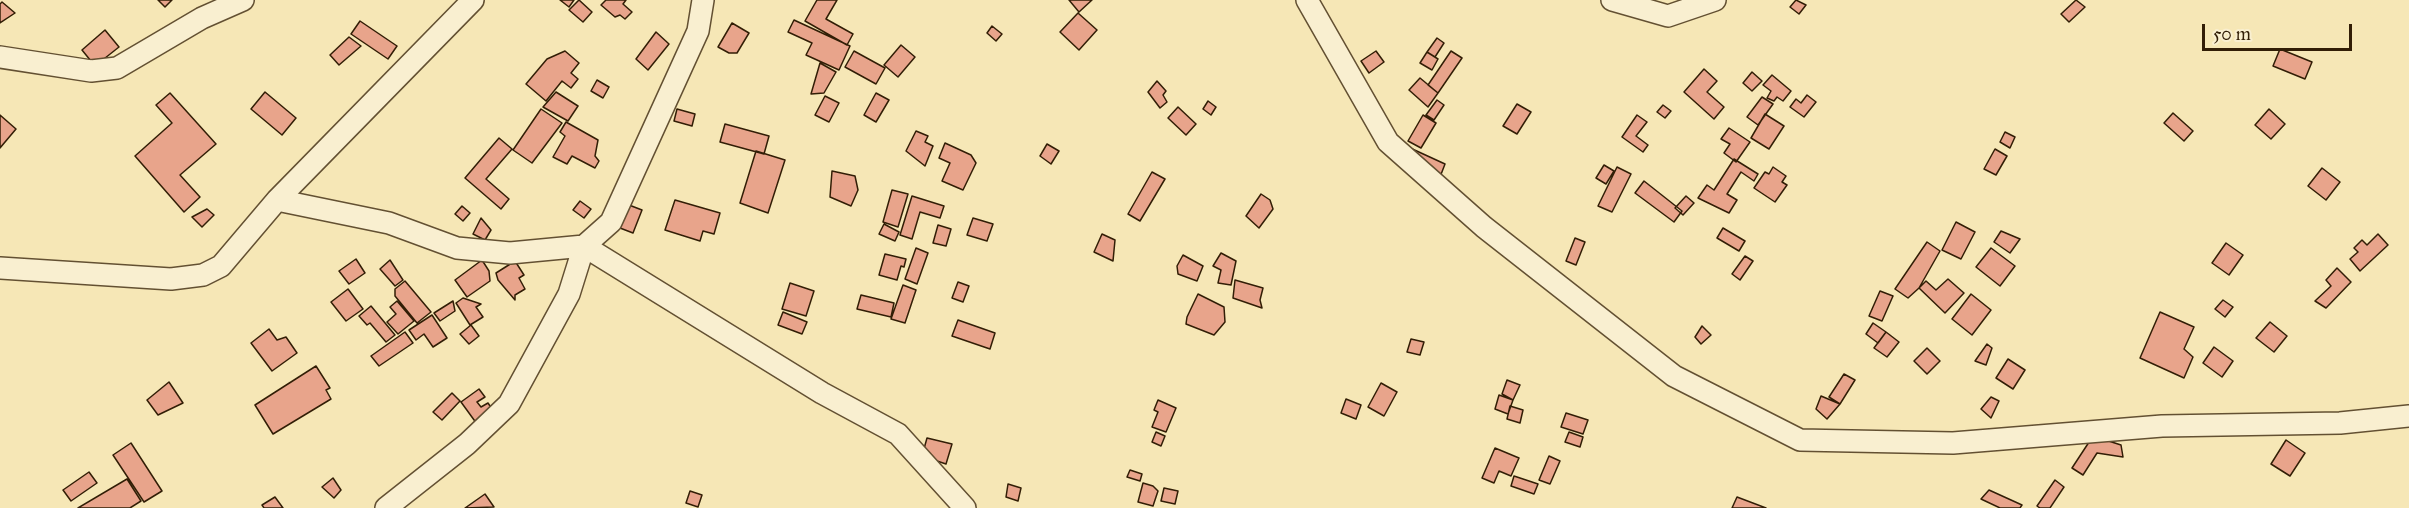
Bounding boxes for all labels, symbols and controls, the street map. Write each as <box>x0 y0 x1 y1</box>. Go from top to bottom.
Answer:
scale bar <box>2205 12 2355 50</box>
text: 50 m <box>2213 23 2251 45</box>

